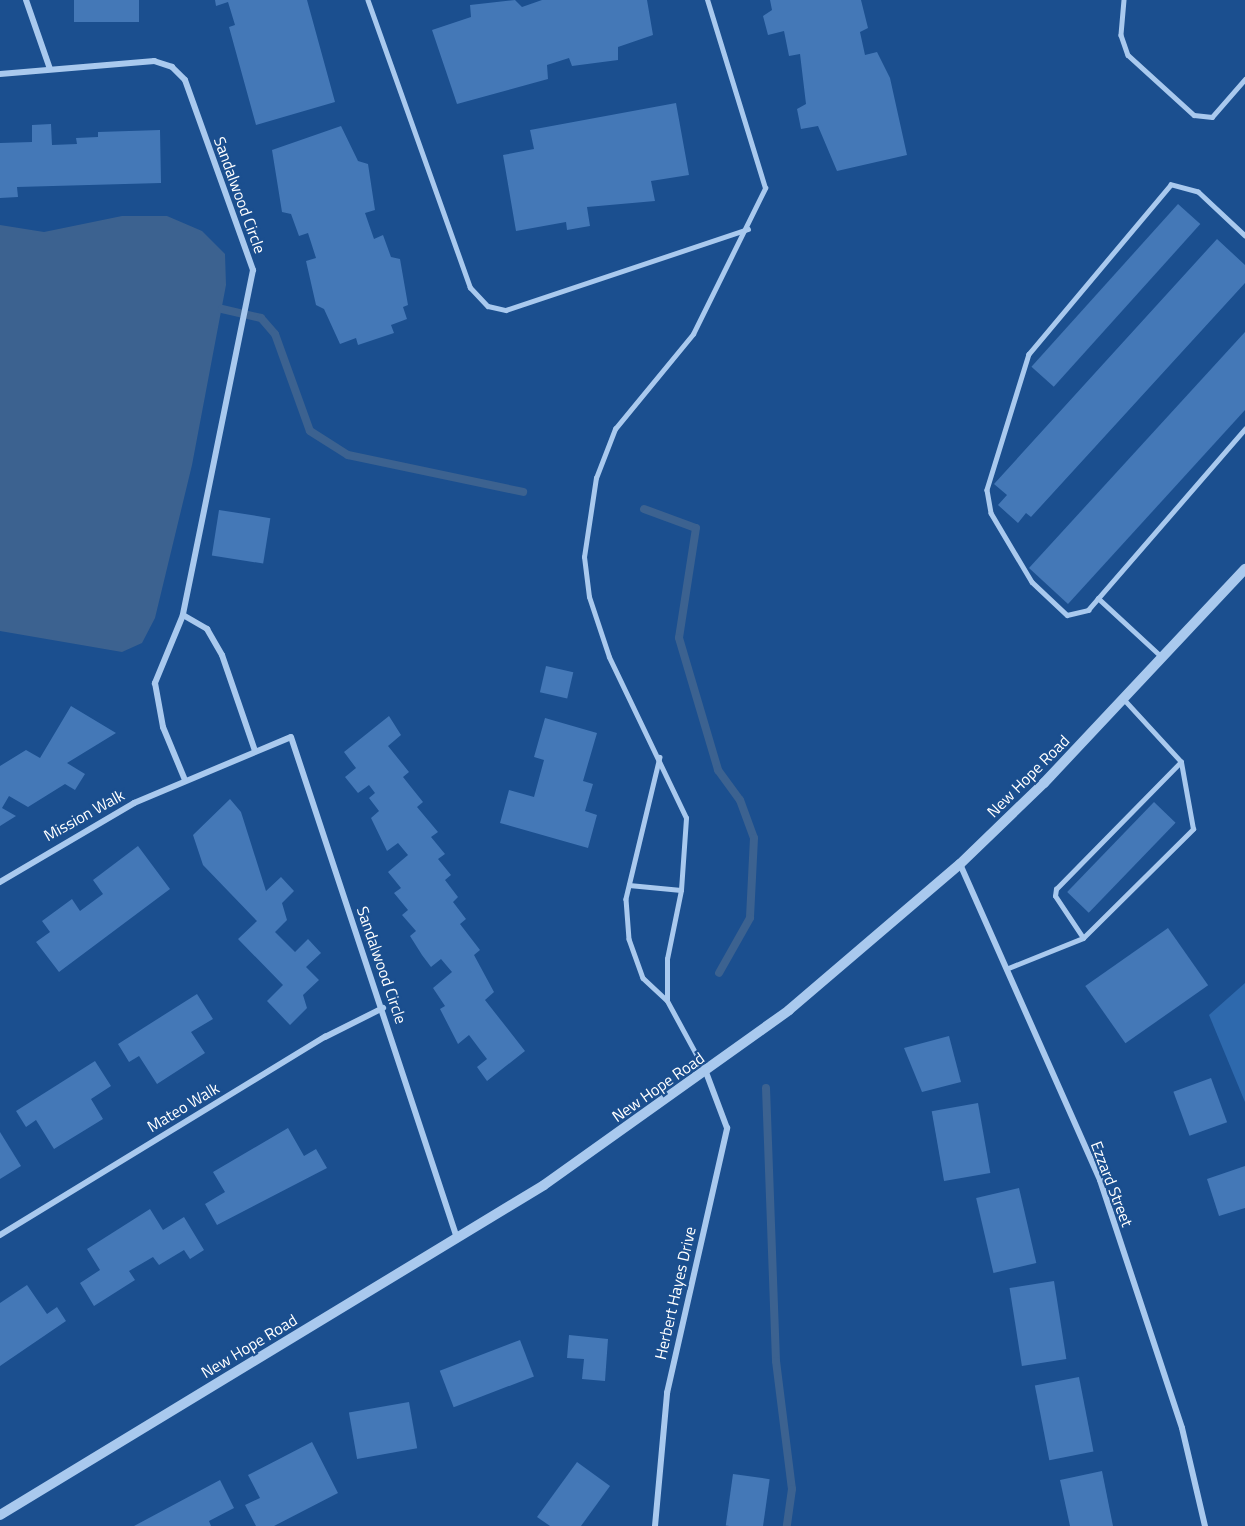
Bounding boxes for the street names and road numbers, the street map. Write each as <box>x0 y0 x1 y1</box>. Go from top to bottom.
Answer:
street label: Sandalwood Circle <box>210 134 270 256</box>
street label: New Hope Road <box>983 731 1073 821</box>
street label: Mission Walk <box>40 785 128 845</box>
street label: Sandalwood Circle <box>353 904 411 1026</box>
street label: New Hope Road <box>608 1048 708 1126</box>
street label: Mateo Walk <box>144 1078 222 1136</box>
street label: Ezzard Street <box>1087 1139 1137 1229</box>
street label: Herbert Hayes Drive <box>650 1225 700 1361</box>
street label: New Hope Road <box>198 1310 300 1382</box>

